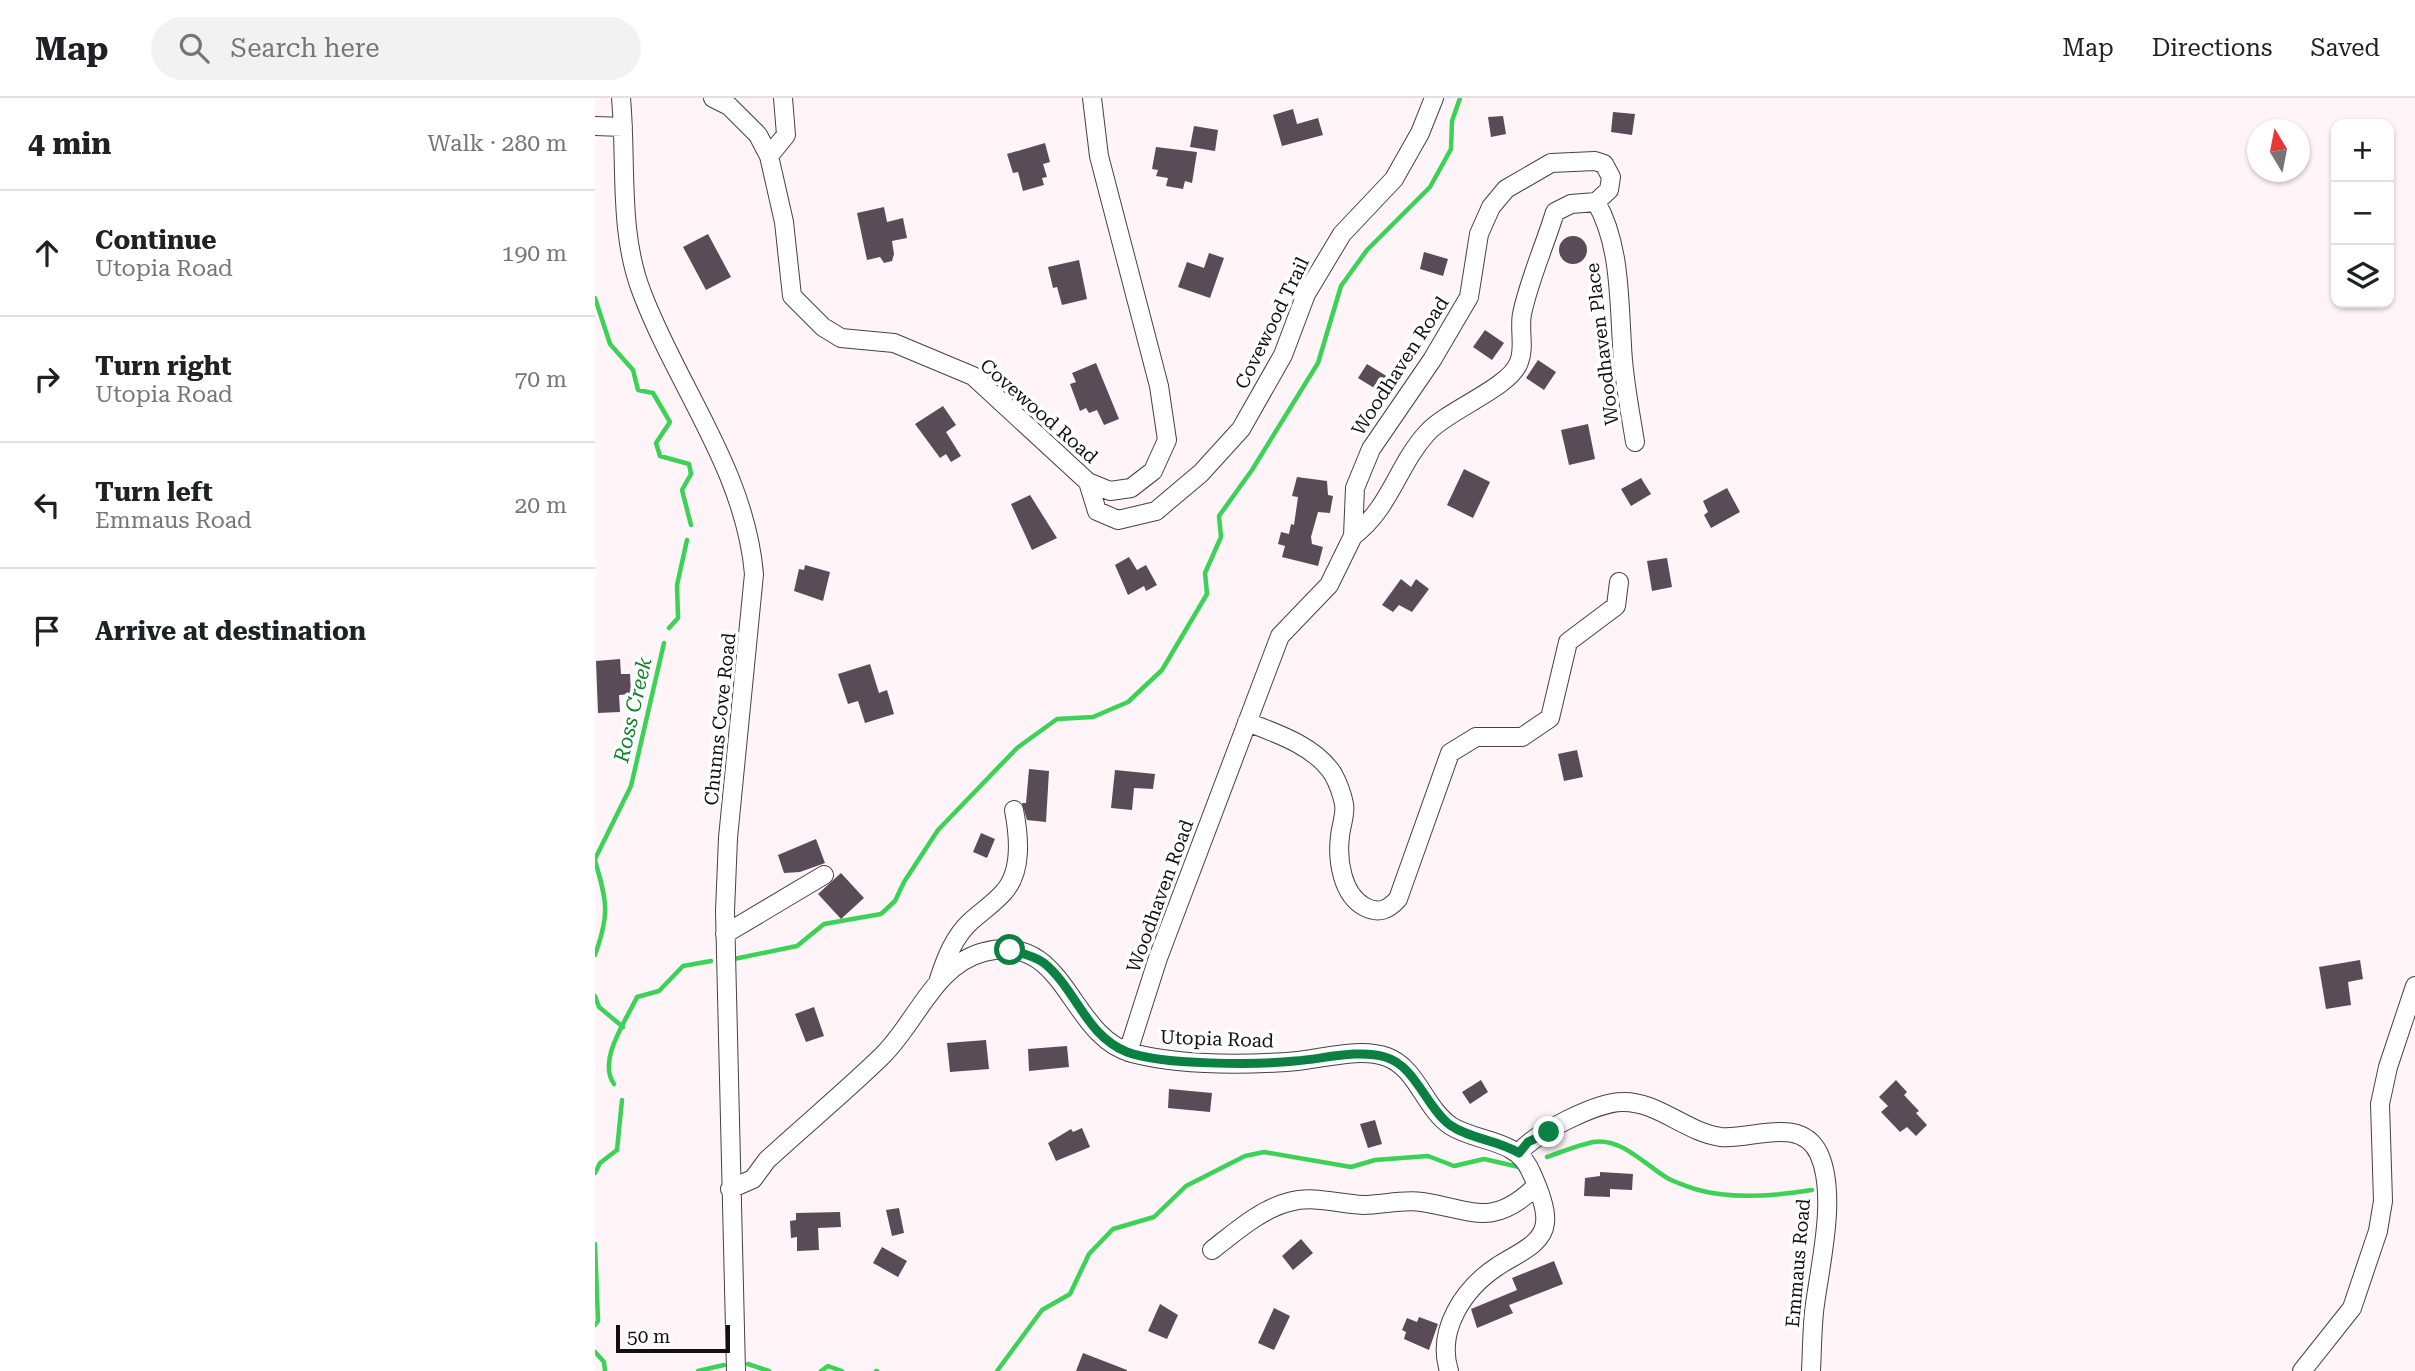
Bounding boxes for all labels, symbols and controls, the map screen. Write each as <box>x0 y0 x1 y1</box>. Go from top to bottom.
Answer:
search box <box>151 17 641 80</box>
text: Map <box>35 29 109 68</box>
icon: search <box>175 29 213 67</box>
text: Search here <box>231 33 380 63</box>
text: Map <box>2062 34 2114 62</box>
text: Directions <box>2152 34 2272 62</box>
text: Saved <box>2310 34 2380 62</box>
north arrow <box>2247 119 2310 182</box>
map controls <box>2331 119 2394 308</box>
button: + <box>2331 119 2394 182</box>
text: 4 min <box>28 126 111 161</box>
text: Walk · 280 m <box>428 130 567 157</box>
button: − <box>2331 182 2394 245</box>
text: Continue <box>95 225 217 255</box>
icon: ahead <box>28 234 66 272</box>
text: 190 m <box>502 240 567 267</box>
button: layers <box>2331 245 2394 308</box>
street label: Covewood Trail <box>1230 253 1314 393</box>
text: Utopia Road <box>95 255 233 282</box>
street label: Woodhaven Place <box>1581 262 1623 426</box>
street label: Woodhaven Road <box>1347 292 1453 440</box>
text: Turn right <box>95 351 231 381</box>
street label: Covewood Road <box>976 354 1102 468</box>
icon: right <box>28 360 66 398</box>
text: 70 m <box>514 366 567 393</box>
text: Utopia Road <box>95 381 233 408</box>
text: Turn left <box>95 477 213 507</box>
icon: left <box>28 486 66 524</box>
text: 20 m <box>514 492 567 519</box>
text: Emmaus Road <box>95 507 252 534</box>
icon: arrive <box>28 612 66 650</box>
text: Arrive at destination <box>95 616 366 646</box>
street label: Chunns Cove Road <box>699 632 741 806</box>
water label: Ross Creek <box>609 654 657 766</box>
street label: Woodhaven Road <box>1122 816 1198 976</box>
route start <box>994 934 1025 965</box>
street label: Utopia Road <box>1160 1026 1274 1052</box>
route end <box>1533 1116 1564 1147</box>
street label: Emmaus Road <box>1781 1198 1815 1328</box>
scale bar <box>616 1322 730 1354</box>
text: 50 m <box>627 1325 670 1348</box>

